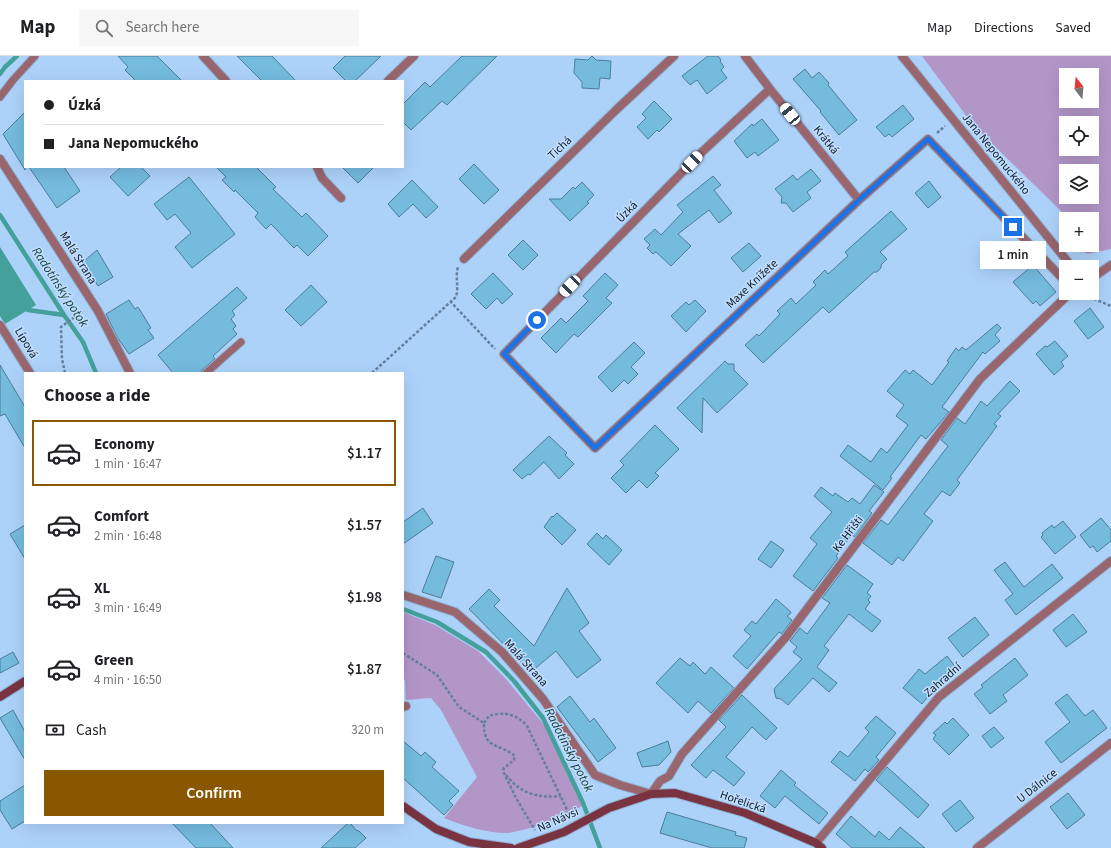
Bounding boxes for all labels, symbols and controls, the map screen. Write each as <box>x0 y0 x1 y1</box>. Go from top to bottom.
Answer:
search box <box>79 10 359 46</box>
text: Map <box>20 14 55 41</box>
icon: search <box>93 17 115 39</box>
text: Search here <box>125 17 199 38</box>
text: Map <box>927 18 952 38</box>
text: Directions <box>974 18 1033 38</box>
text: Saved <box>1055 18 1091 38</box>
north arrow <box>1059 68 1099 108</box>
map controls <box>1059 68 1099 300</box>
text: Úzká <box>68 95 101 116</box>
car <box>778 101 802 127</box>
street label: Jana Nepomuckého <box>958 110 1034 198</box>
button: locate <box>1059 116 1099 156</box>
street label: Krátká <box>809 122 843 158</box>
street label: Tichá <box>544 132 576 164</box>
text: Jana Nepomuckého <box>68 133 199 154</box>
car <box>679 149 705 175</box>
button: layers <box>1059 164 1099 204</box>
street label: Úzká <box>612 197 642 227</box>
button: + <box>1059 212 1099 252</box>
route end <box>1004 218 1022 236</box>
street label: Malá Strana <box>55 228 101 288</box>
callout: 1 min <box>980 241 1046 269</box>
water label: Radotínský potok <box>27 243 93 331</box>
text: 1 min <box>998 246 1028 264</box>
street label: Maxe Knížete <box>722 255 782 313</box>
button: − <box>1059 260 1099 300</box>
car <box>557 273 583 299</box>
route start <box>528 311 546 329</box>
street label: Lípová <box>10 324 42 362</box>
text: Choose a ride <box>44 383 150 408</box>
text: Economy <box>94 434 155 455</box>
icon: car <box>46 435 82 471</box>
text: $1.17 <box>347 443 382 464</box>
text: 1 min · 16:47 <box>94 455 162 473</box>
text: Comfort <box>94 506 149 527</box>
icon: car <box>46 507 82 543</box>
street label: Ke Hřišti <box>829 512 867 556</box>
text: $1.57 <box>347 515 382 536</box>
text: 2 min · 16:48 <box>94 527 162 545</box>
text: XL <box>94 578 110 599</box>
icon: car <box>46 579 82 615</box>
text: $1.98 <box>347 587 382 608</box>
text: 3 min · 16:49 <box>94 599 162 617</box>
street label: Malá Strana <box>500 635 552 691</box>
text: Green <box>94 650 134 671</box>
icon: car <box>46 651 82 687</box>
street label: Zahradní <box>920 658 966 701</box>
text: $1.87 <box>347 659 382 680</box>
text: 4 min · 16:50 <box>94 671 162 689</box>
water label: Radotínský potok <box>540 705 598 796</box>
icon: cash <box>44 719 66 741</box>
text: Cash <box>76 720 107 741</box>
text: 320 m <box>351 721 384 739</box>
street label: U Dálnice <box>1013 765 1061 807</box>
button: Confirm <box>44 770 384 816</box>
street label: Hořelická <box>718 786 768 818</box>
street label: Na Návsi <box>535 803 581 837</box>

